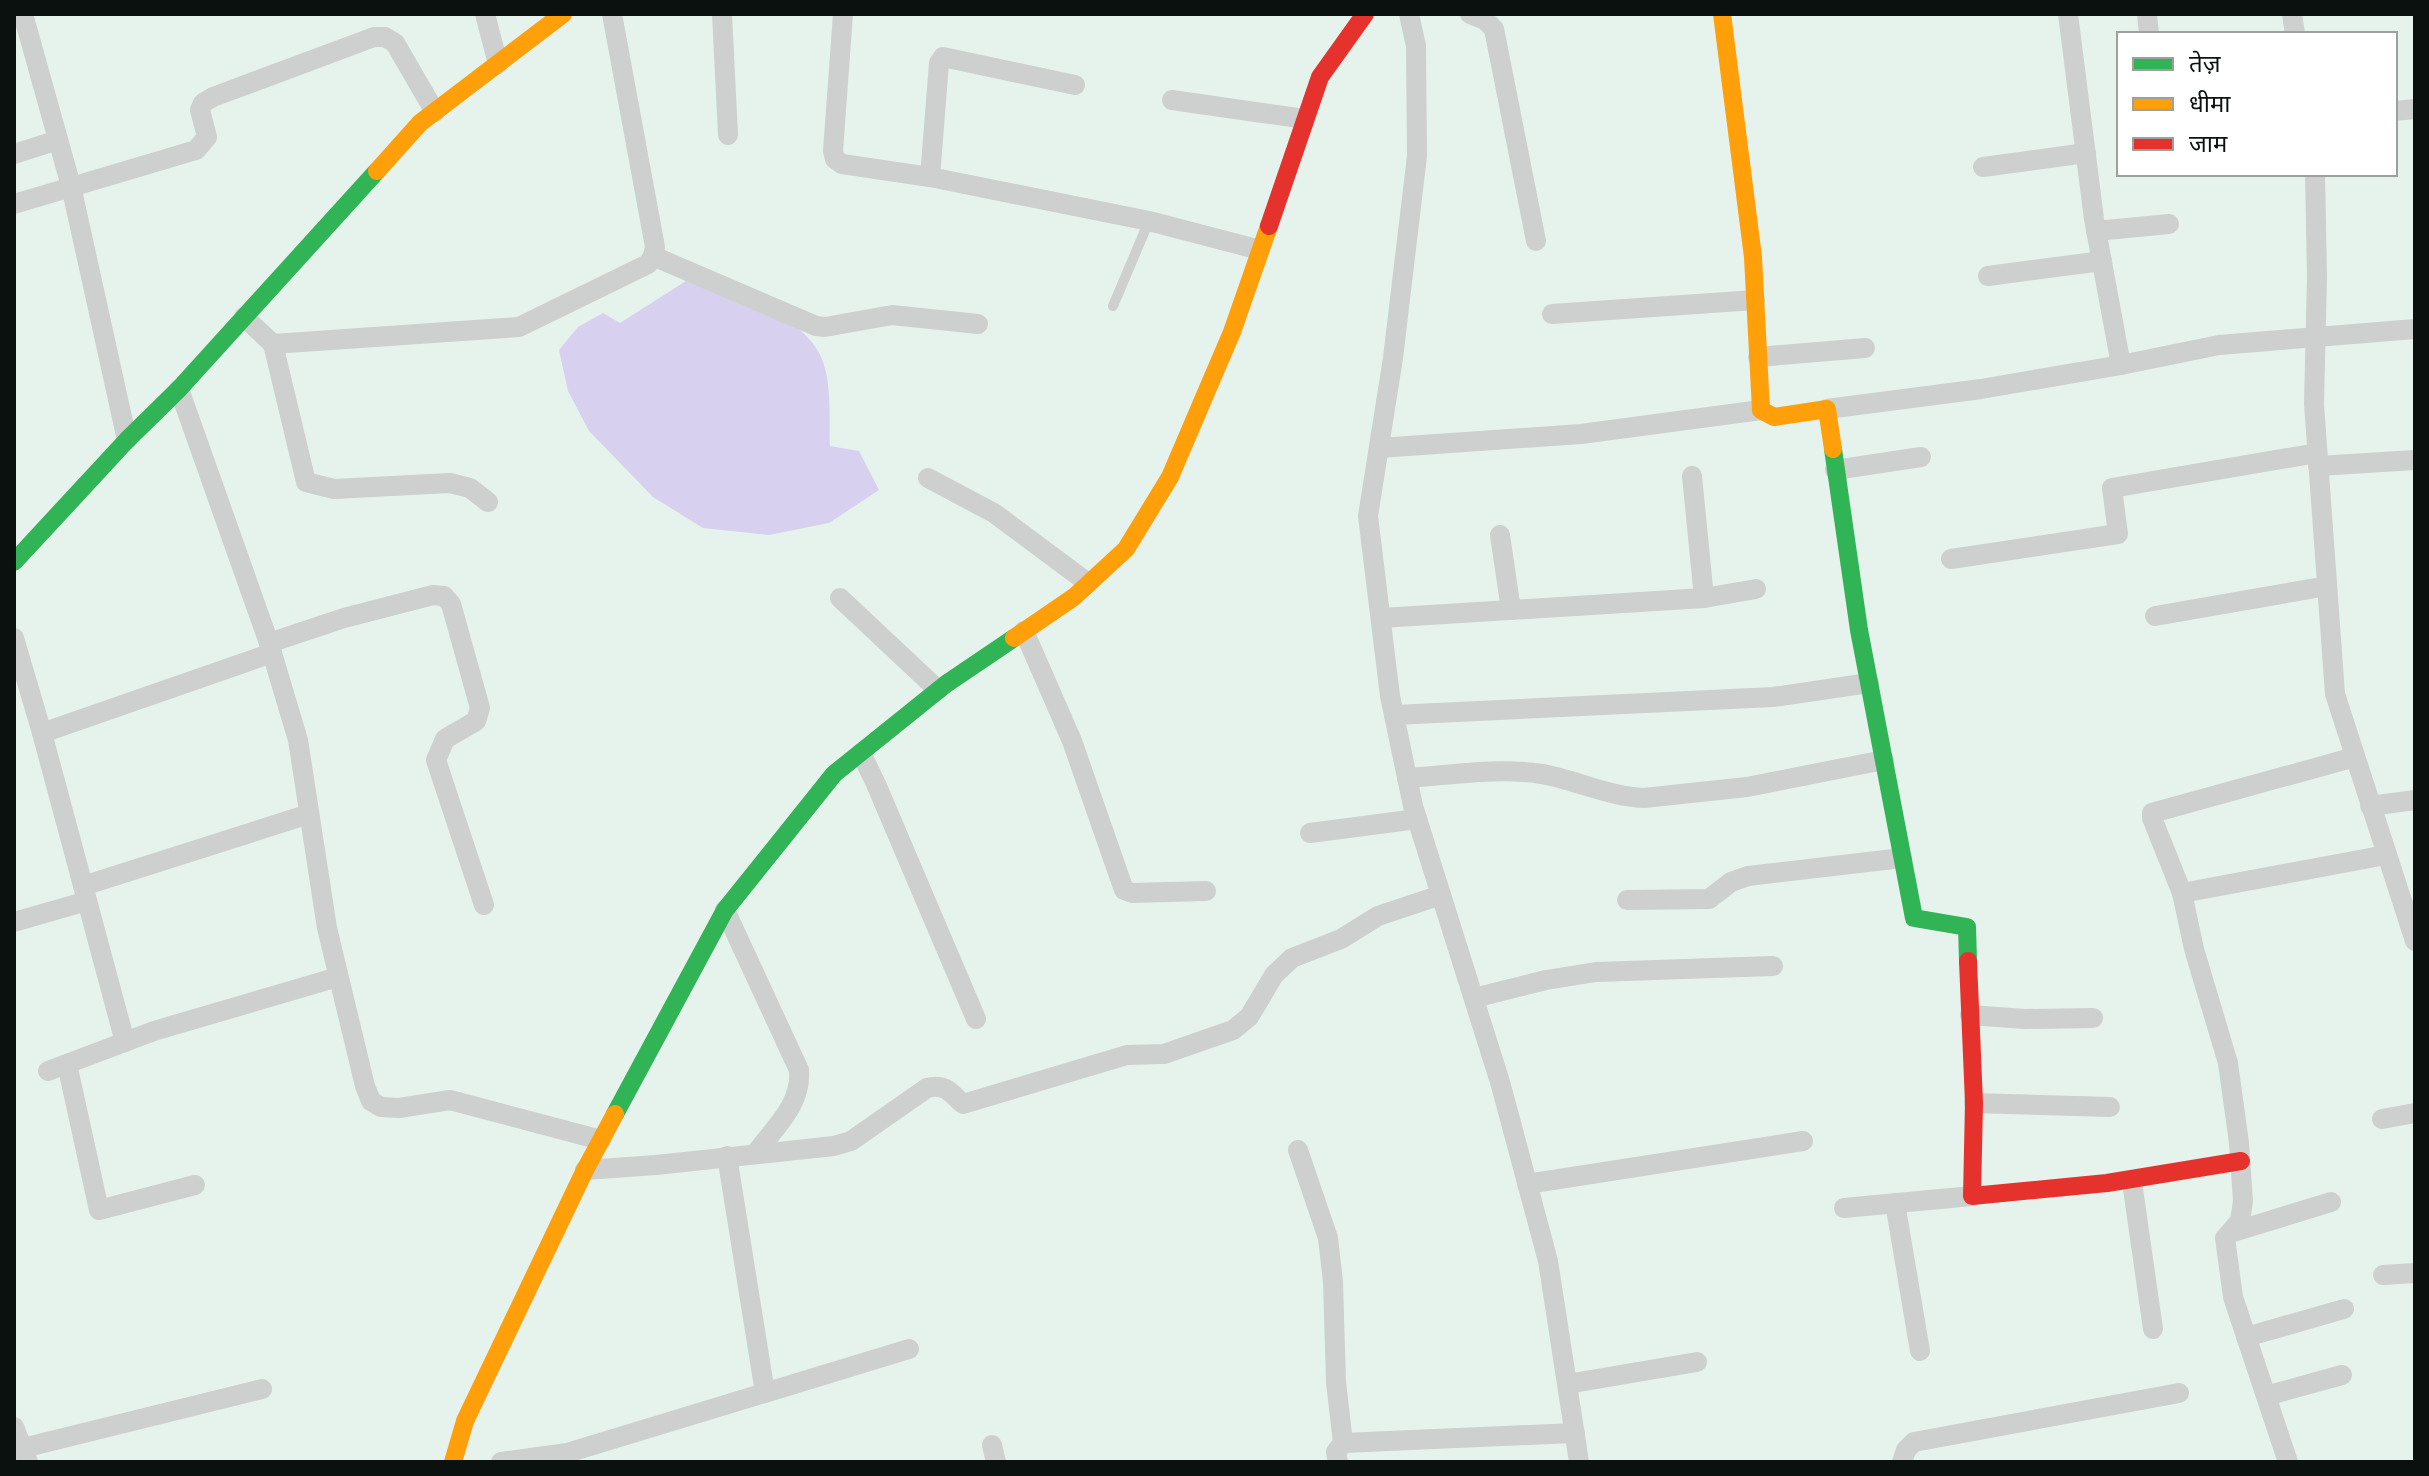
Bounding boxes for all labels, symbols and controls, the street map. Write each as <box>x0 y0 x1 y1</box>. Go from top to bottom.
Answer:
legend <box>2117 32 2397 176</box>
text: तेज़ <box>2189 46 2222 81</box>
text: धीमा <box>2189 86 2231 121</box>
text: जाम <box>2189 126 2228 161</box>

